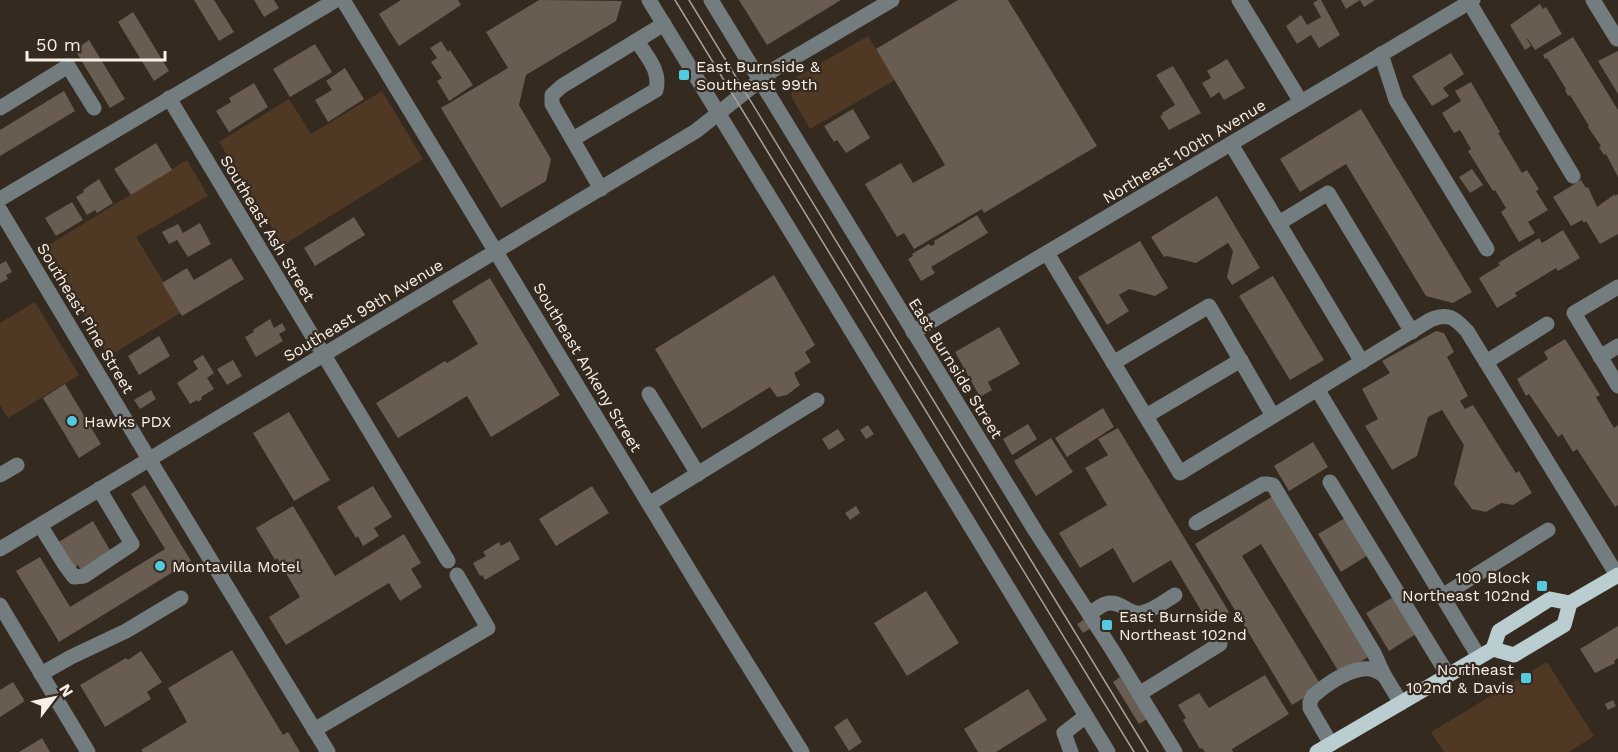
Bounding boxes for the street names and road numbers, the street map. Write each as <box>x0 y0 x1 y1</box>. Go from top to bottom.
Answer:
street label: Northeast 100th Avenue <box>1099 95 1269 208</box>
street label: Southeast Ash Street <box>216 152 319 305</box>
street label: Southeast Pine Street <box>33 240 138 397</box>
street label: Southeast 99th Avenue <box>280 255 447 366</box>
street label: Southeast Ankeny Street <box>529 279 646 456</box>
street label: East Burnside Street <box>905 294 1007 442</box>

